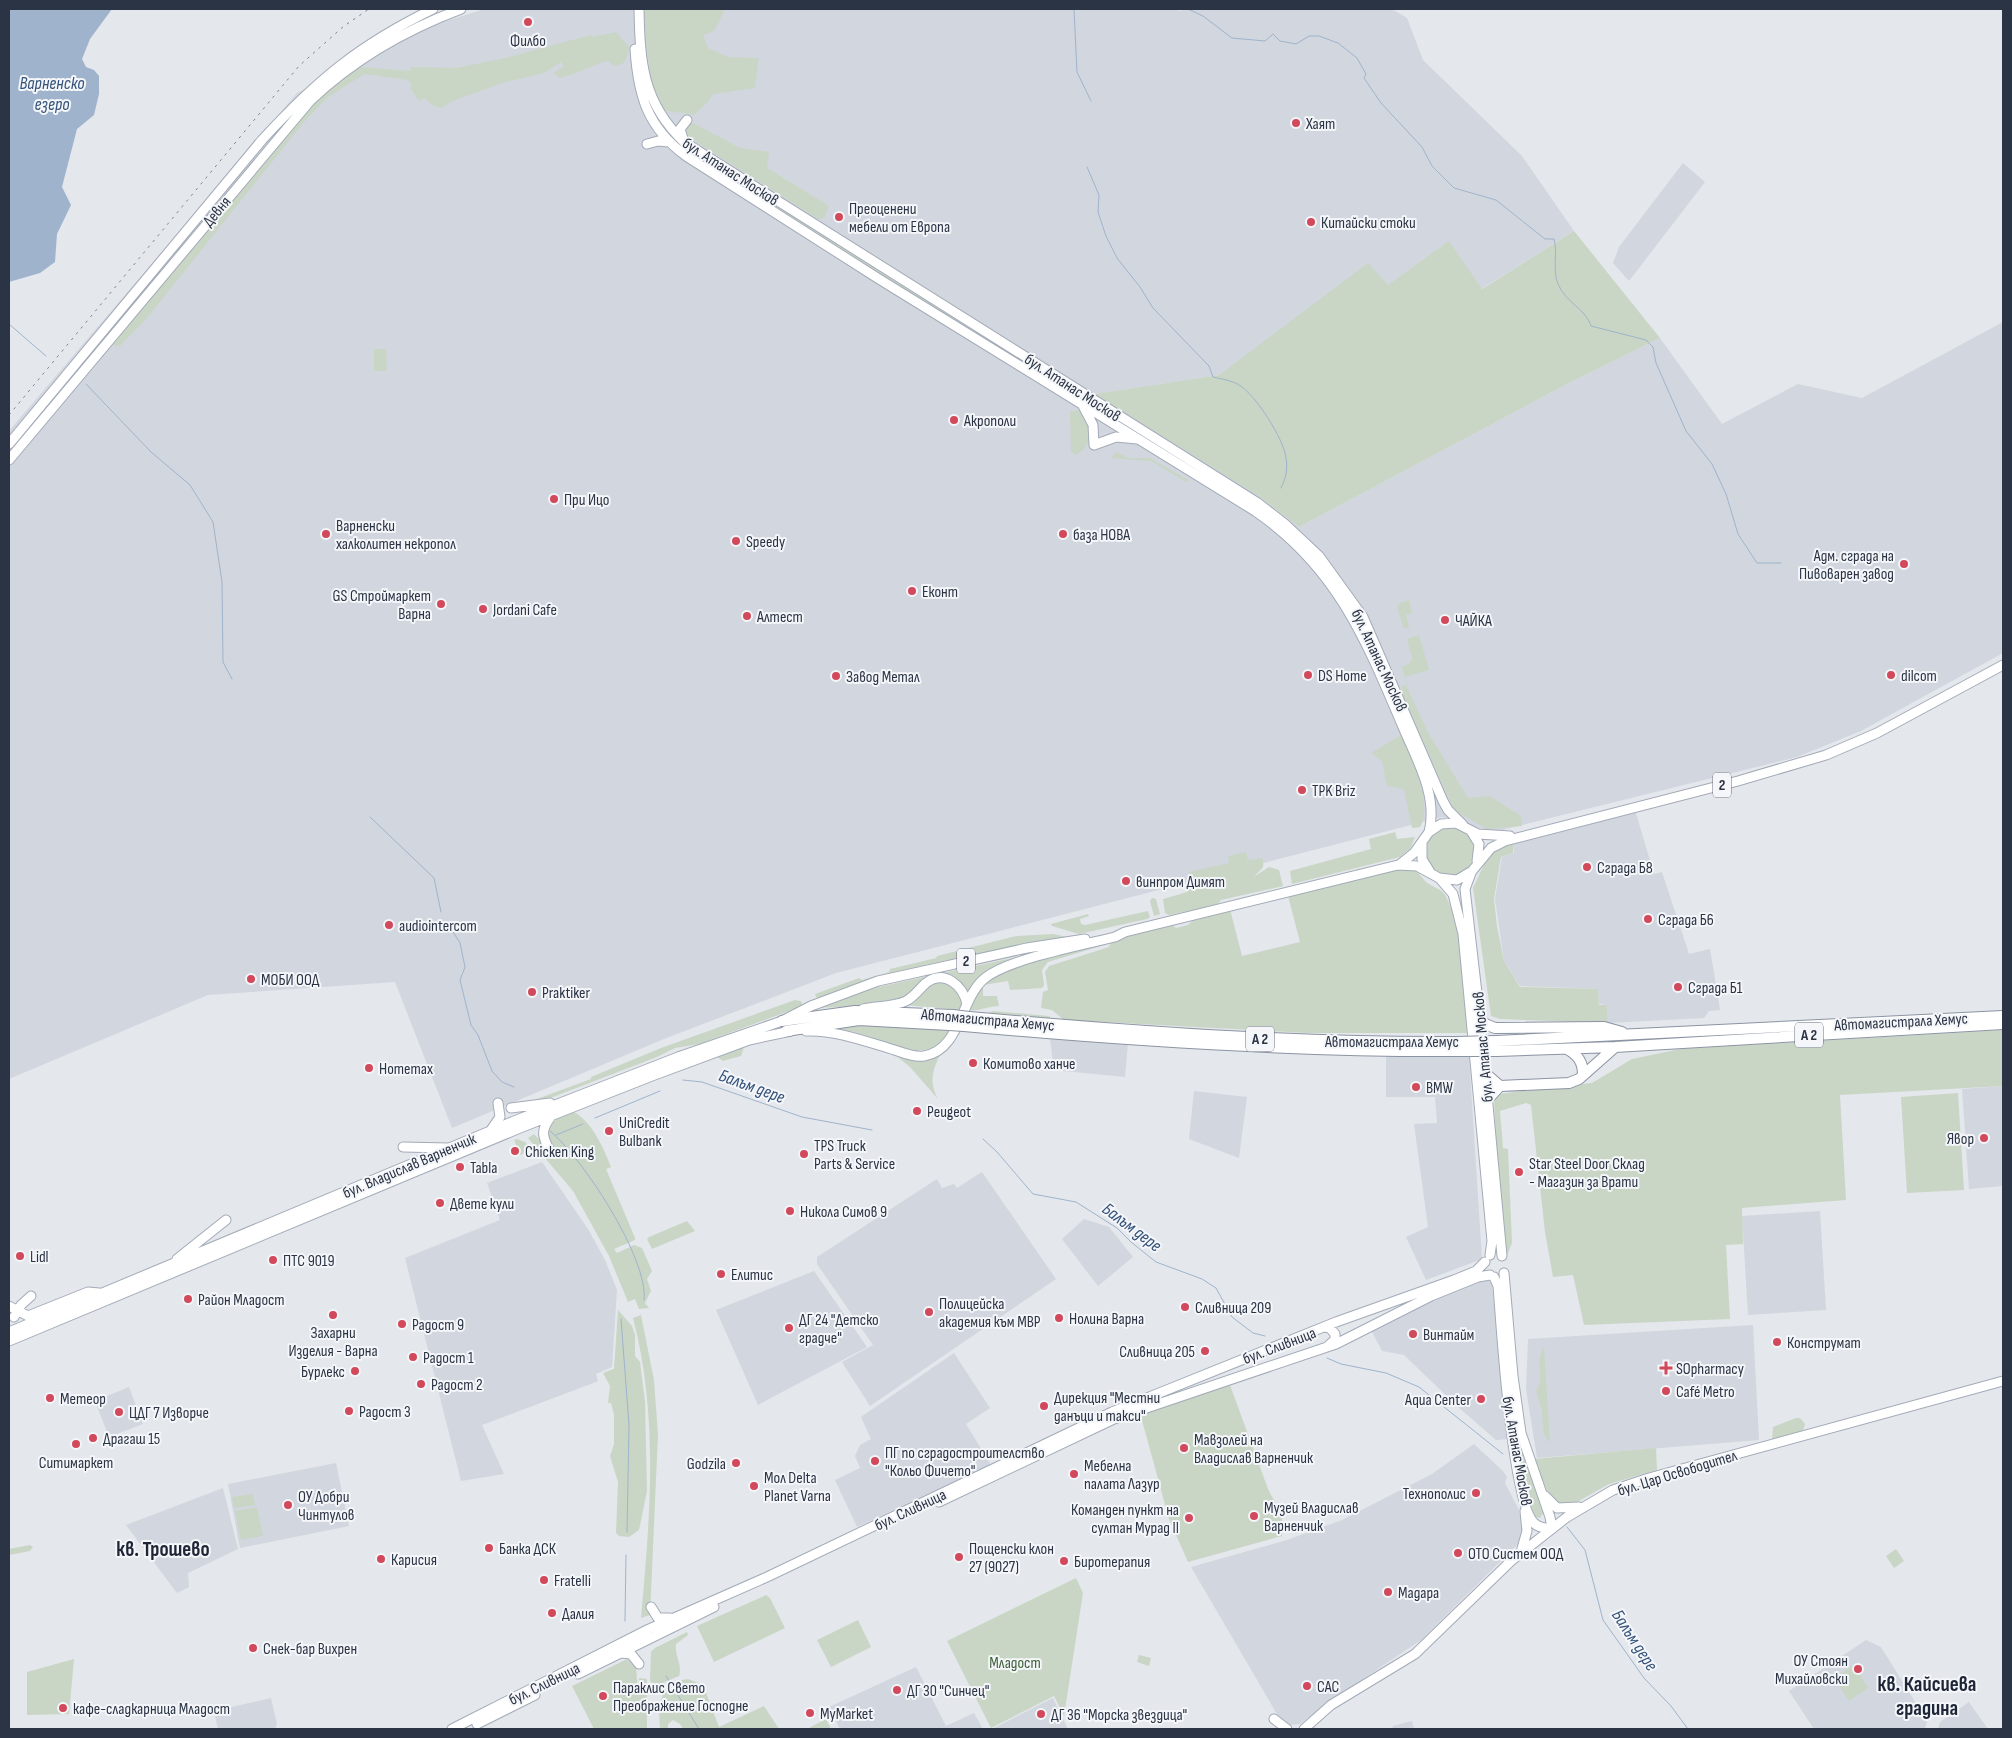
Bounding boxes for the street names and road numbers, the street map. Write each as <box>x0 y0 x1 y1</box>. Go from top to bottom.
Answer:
street label: бул. Атанас Москов <box>678 134 782 210</box>
street label: Девня <box>199 193 235 231</box>
street label: бул. Атанас Москов <box>1020 350 1124 426</box>
street label: бул. Атанас Москов <box>1347 606 1411 715</box>
road number: 2 <box>1713 772 1731 798</box>
road number: 2 <box>957 948 975 974</box>
street label: бул. Атанас Москов <box>1469 991 1498 1103</box>
street label: Автомагистрала Хемус <box>919 1005 1055 1036</box>
street label: Автомагистрала Хемус <box>1833 1010 1968 1036</box>
road number: A 2 <box>1795 1022 1823 1048</box>
road number: A 2 <box>1246 1026 1274 1052</box>
street label: Автомагистрала Хемус <box>1324 1033 1459 1052</box>
street label: бул. Владислав Варненчик <box>340 1129 480 1203</box>
street label: бул. Сливница <box>1240 1324 1319 1369</box>
street label: бул. Атанас Москов <box>1498 1395 1536 1508</box>
street label: бул. Цар Освободител <box>1615 1446 1740 1501</box>
street label: бул. Сливница <box>872 1486 949 1535</box>
street label: бул. Сливница <box>506 1659 583 1710</box>

